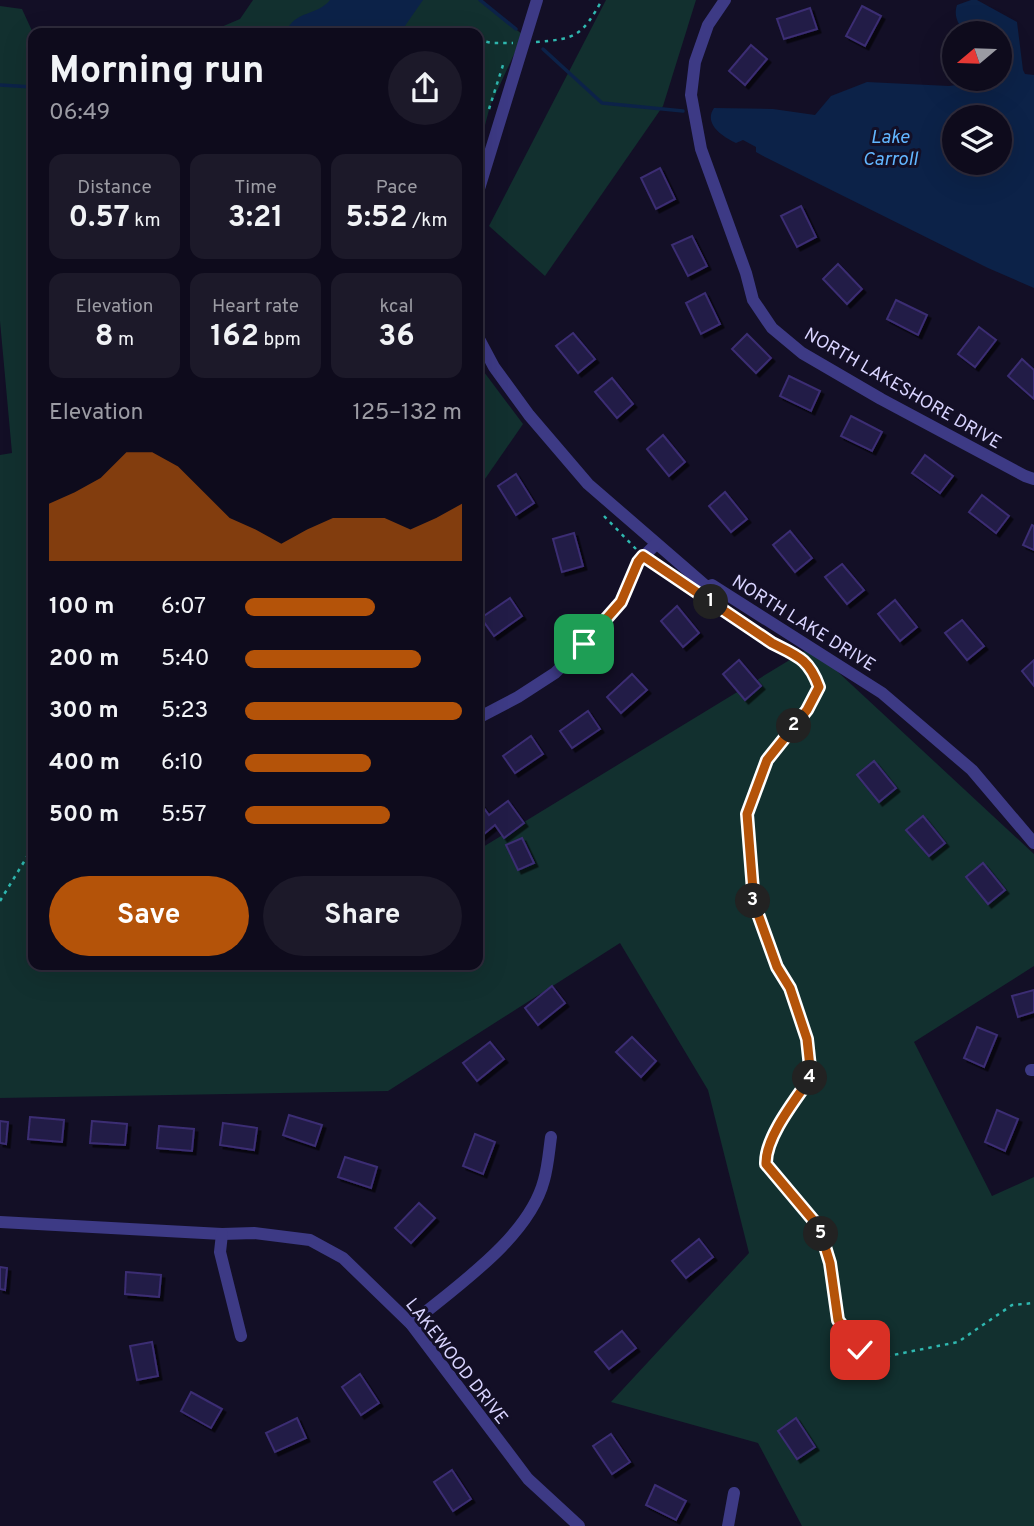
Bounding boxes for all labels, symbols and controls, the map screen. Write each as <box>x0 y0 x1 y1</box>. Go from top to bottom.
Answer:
north arrow <box>942 21 1012 91</box>
map controls <box>942 21 1012 175</box>
text: Morning run <box>49 48 265 97</box>
button: share <box>388 51 462 125</box>
text: 06:49 <box>49 99 110 128</box>
button: layers <box>942 105 1012 175</box>
water label: Lake Carroll <box>862 126 919 172</box>
text: Distance <box>77 176 152 200</box>
text: Time <box>234 176 277 200</box>
text: Pace <box>376 176 417 200</box>
text: 0.57 <box>68 200 130 237</box>
text: 3:21 <box>228 200 283 237</box>
text: 5:52 <box>345 200 408 237</box>
text: km <box>130 209 161 233</box>
text: /km <box>408 209 448 233</box>
text: Elevation <box>75 295 154 319</box>
text: Heart rate <box>212 295 299 319</box>
text: kcal <box>380 295 413 319</box>
text: 8 <box>95 319 114 356</box>
text: 162 <box>210 319 259 356</box>
text: 36 <box>378 319 415 356</box>
street label: NORTH LAKESHORE DRIVE <box>799 323 1005 455</box>
text: m <box>114 328 134 352</box>
text: bpm <box>259 328 301 352</box>
text: Elevation <box>49 399 144 428</box>
text: 125–132 m <box>352 399 462 428</box>
street label: NORTH LAKE DRIVE <box>727 571 879 678</box>
pin: 1 <box>694 584 728 620</box>
text: 1 <box>707 589 714 613</box>
text: 100 m <box>49 593 114 622</box>
text: 6:07 <box>161 593 206 622</box>
pin <box>554 614 614 674</box>
icon: arrive <box>565 625 603 663</box>
text: 200 m <box>49 645 119 674</box>
text: 5:40 <box>161 645 210 674</box>
text: 300 m <box>49 697 119 726</box>
text: 5:23 <box>161 697 208 726</box>
pin: 2 <box>776 708 812 744</box>
text: 2 <box>788 713 799 737</box>
text: 400 m <box>49 749 120 778</box>
text: 6:10 <box>161 749 203 778</box>
text: 500 m <box>49 801 119 830</box>
text: 5:57 <box>161 801 207 830</box>
button: Save <box>49 876 249 956</box>
button: Share <box>263 876 462 956</box>
pin: 3 <box>736 884 770 918</box>
text: 3 <box>747 888 758 912</box>
pin: 4 <box>792 1060 828 1096</box>
text: 4 <box>803 1065 816 1089</box>
pin: 5 <box>804 1216 838 1252</box>
text: 5 <box>815 1221 826 1245</box>
street label: LAKEWOOD DRIVE <box>399 1294 512 1430</box>
pin <box>830 1320 890 1380</box>
icon: check <box>841 1331 879 1369</box>

